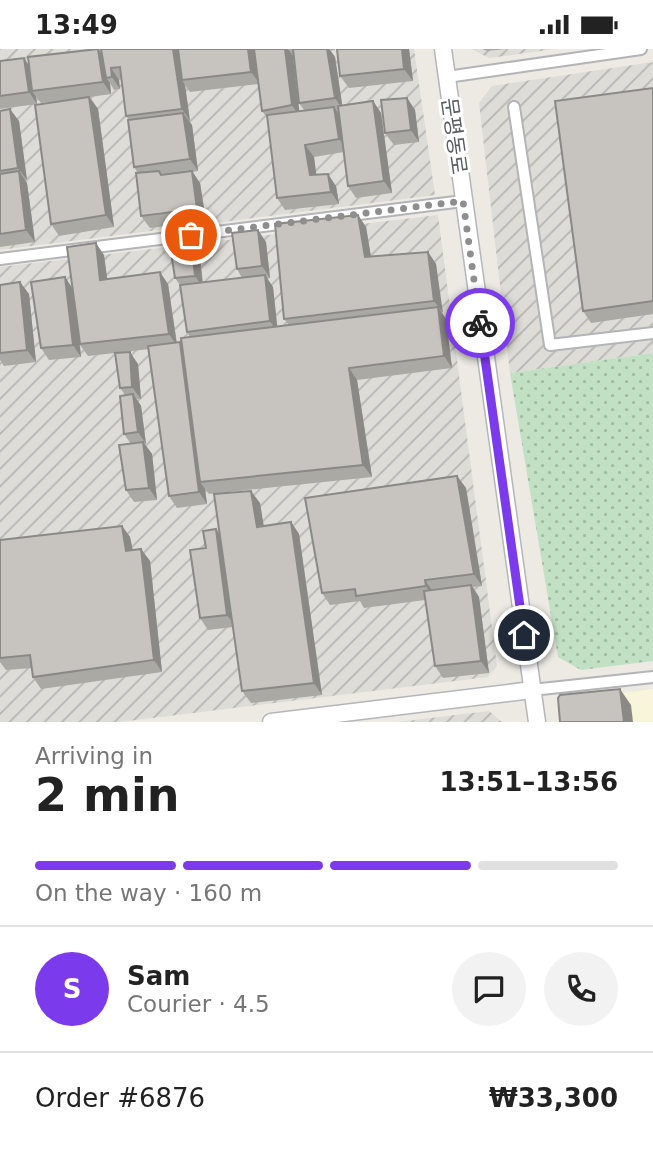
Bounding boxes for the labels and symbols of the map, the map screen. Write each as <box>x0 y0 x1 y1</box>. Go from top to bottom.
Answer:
street label: 문평동로 <box>437 96 471 176</box>
pin <box>161 205 221 265</box>
courier <box>445 288 515 358</box>
pin <box>494 605 554 665</box>

